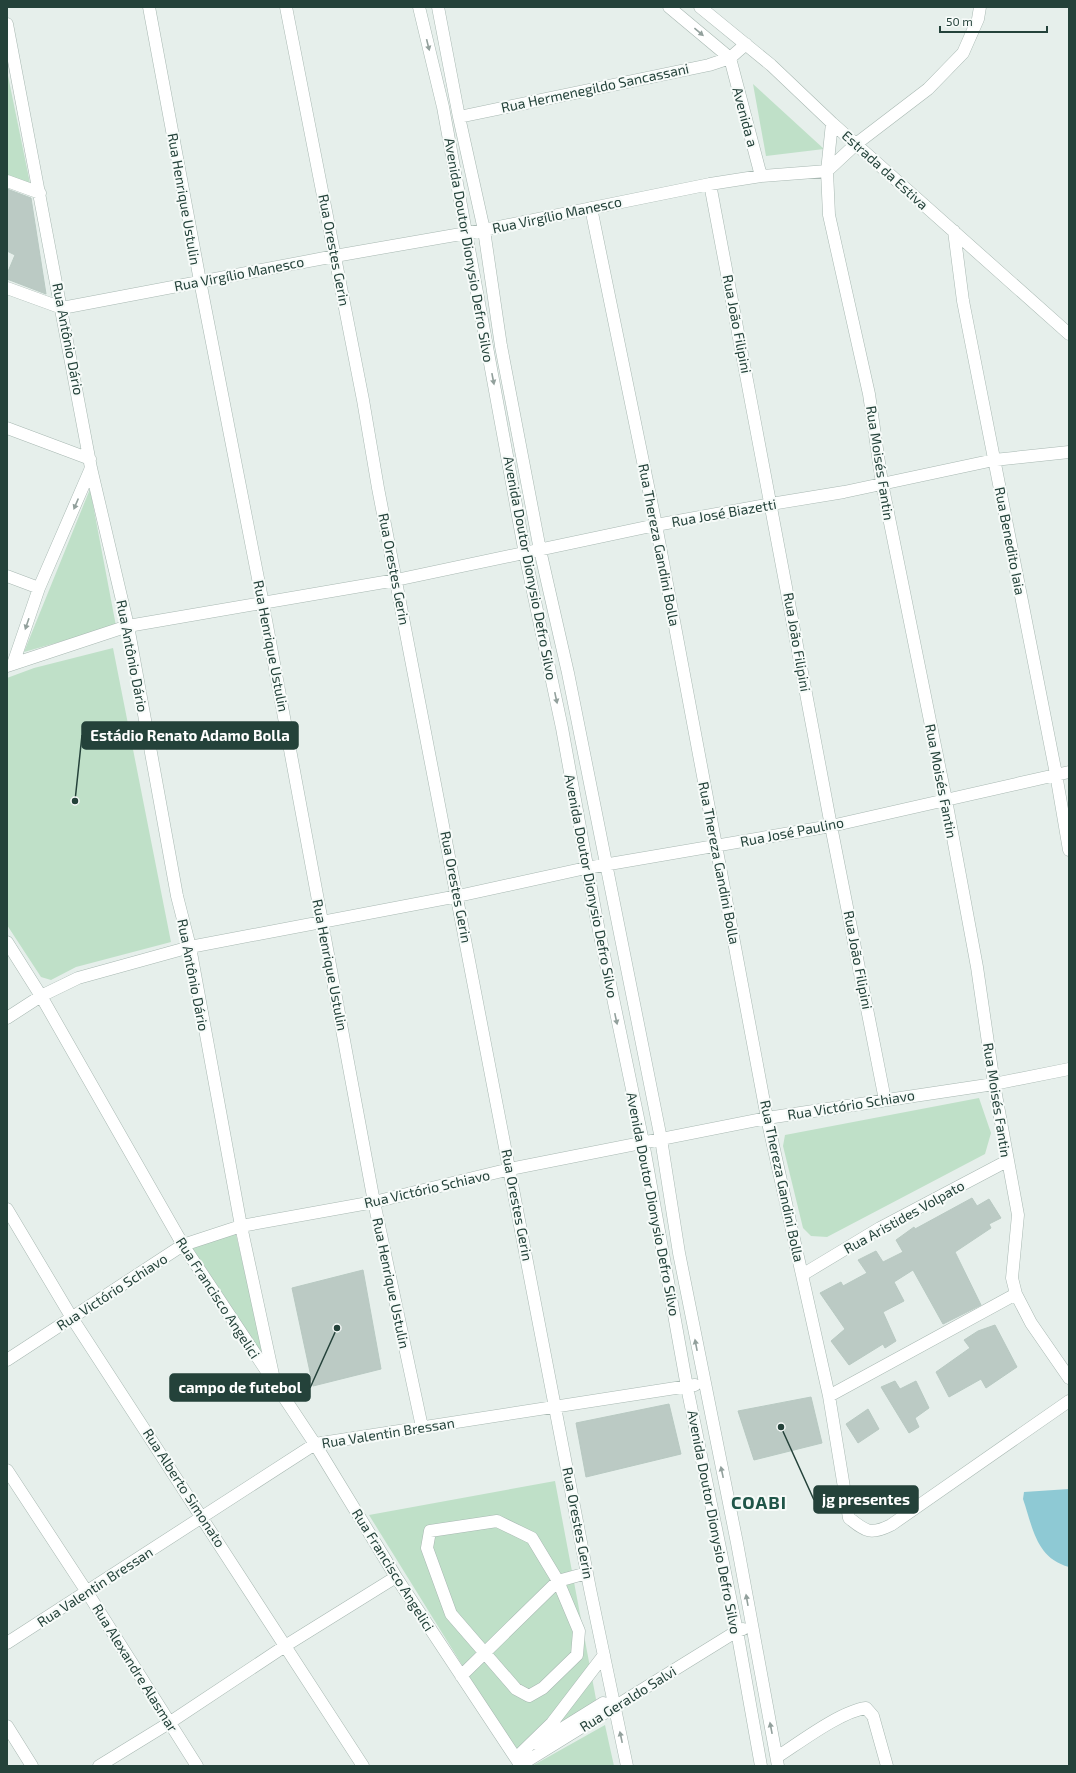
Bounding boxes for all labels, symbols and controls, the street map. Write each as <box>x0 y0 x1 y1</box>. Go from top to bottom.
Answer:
scale bar <box>940 8 1047 34</box>
text: 50 m <box>946 14 973 28</box>
one-way arrow <box>694 28 705 37</box>
one-way arrow <box>425 39 431 51</box>
street label: Rua Hermenegildo Sancassani <box>499 59 690 116</box>
street label: Avenida a <box>729 85 762 149</box>
street label: Estrada da Estiva <box>839 126 932 213</box>
street label: Rua Henrique Ustulin <box>165 132 204 266</box>
street label: Avenida Doutor Dionysio Defro Silvo <box>441 136 498 364</box>
street label: Rua Virgílio Manesco <box>491 192 623 237</box>
street label: Rua Orestes Gerin <box>315 193 354 307</box>
street label: Rua Virgílio Manesco <box>172 253 305 294</box>
street label: Rua João Filipini <box>720 273 755 375</box>
street label: Rua Antônio Dário <box>49 281 88 396</box>
one-way arrow <box>490 372 496 385</box>
street label: Rua Moisés Fantin <box>863 404 898 522</box>
street label: Avenida Doutor Dionysio Defro Silvo <box>500 455 561 681</box>
street label: Rua Thereza Gandini Bolla <box>635 462 684 628</box>
street label: Rua Benedito Iaia <box>992 485 1029 596</box>
street label: Rua José Biazetti <box>670 495 778 530</box>
one-way arrow <box>73 499 79 510</box>
street label: Rua Orestes Gerin <box>375 512 414 626</box>
street label: Rua Henrique Ustulin <box>250 579 293 713</box>
street label: Rua João Filipini <box>780 591 815 693</box>
street label: Rua Antônio Dário <box>113 598 152 713</box>
one-way arrow <box>23 619 29 631</box>
one-way arrow <box>553 692 559 704</box>
callout: Estádio Renato Adamo Bolla <box>82 722 298 749</box>
street label: Rua Moisés Fantin <box>922 722 961 839</box>
text: Estádio Renato Adamo Bolla <box>90 726 290 744</box>
street label: Avenida Doutor Dionysio Defro Silvo <box>561 773 622 999</box>
street label: Rua Thereza Gandini Bolla <box>695 780 744 946</box>
street label: Rua José Paulino <box>739 813 845 850</box>
street label: Rua Orestes Gerin <box>437 830 476 944</box>
street label: Rua Henrique Ustulin <box>309 898 352 1032</box>
street label: Rua João Filipini <box>841 909 876 1011</box>
street label: Rua Antônio Dário <box>174 917 213 1032</box>
one-way arrow <box>614 1012 620 1025</box>
street label: Rua Moisés Fantin <box>980 1041 1015 1159</box>
street label: Rua Victório Schiavo <box>786 1086 916 1123</box>
street label: Avenida Doutor Dionysio Defro Silvo <box>623 1091 684 1317</box>
street label: Rua Thereza Gandini Bolla <box>757 1098 808 1263</box>
street label: Rua Orestes Gerin <box>498 1148 537 1262</box>
street label: Rua Victório Schiavo <box>362 1166 492 1211</box>
street label: Rua Aristides Volpato <box>840 1176 967 1257</box>
street label: Rua Henrique Ustulin <box>369 1216 414 1350</box>
street label: Rua Francisco Angelici <box>173 1234 264 1362</box>
street label: Rua Victório Schiavo <box>53 1249 170 1334</box>
one-way arrow <box>693 1339 699 1351</box>
callout: campo de futebol <box>170 1374 310 1401</box>
text: campo de futebol <box>178 1378 302 1396</box>
street label: Avenida Doutor Dionysio Defro Silvo <box>684 1409 745 1635</box>
street label: Rua Valentin Bressan <box>320 1414 456 1451</box>
street label: Rua Alberto Simonato <box>140 1425 229 1550</box>
street label: Rua Orestes Gerin <box>559 1466 598 1580</box>
one-way arrow <box>719 1466 725 1478</box>
callout: jg presentes <box>814 1486 918 1513</box>
text: jg presentes <box>822 1490 910 1508</box>
district label: COABI <box>731 1491 787 1513</box>
street label: Rua Francisco Angelici <box>349 1505 438 1634</box>
street label: Rua Valentin Bressan <box>34 1543 156 1630</box>
one-way arrow <box>744 1594 750 1606</box>
street label: Rua Alexandre Alasmar <box>89 1601 182 1735</box>
street label: Rua Geraldo Salvi <box>576 1662 679 1735</box>
one-way arrow <box>768 1722 774 1734</box>
one-way arrow <box>618 1730 624 1743</box>

